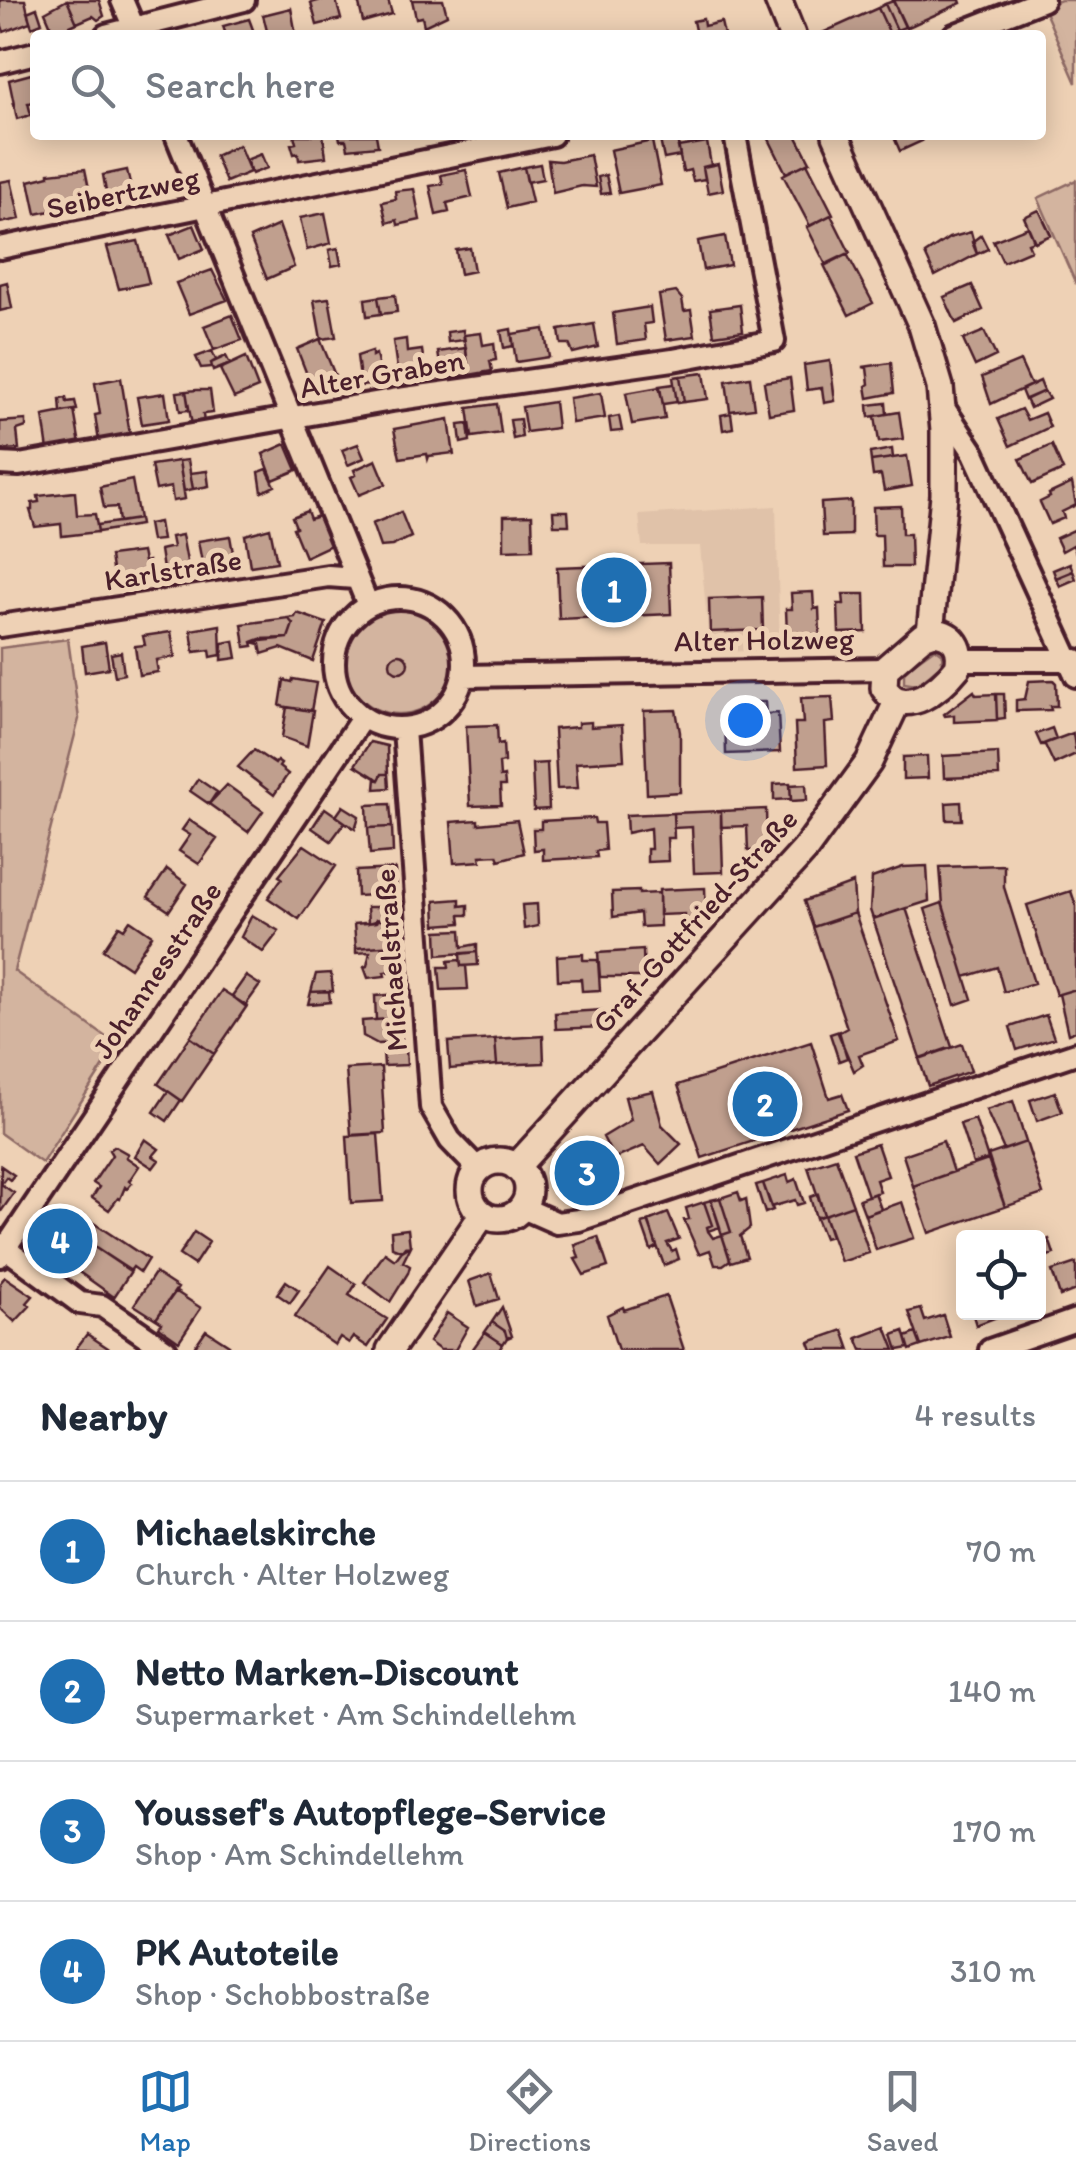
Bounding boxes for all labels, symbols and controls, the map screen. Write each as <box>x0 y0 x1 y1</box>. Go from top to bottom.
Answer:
search box <box>30 30 1046 140</box>
icon: search <box>65 58 120 113</box>
text: Search here <box>145 62 336 108</box>
street label: Seibertzweg <box>43 158 203 227</box>
street label: Alter Graben <box>297 341 467 406</box>
street label: Karlstraße <box>101 540 244 599</box>
pin: 1 <box>582 552 646 628</box>
street label: Alter Holzweg <box>674 619 855 660</box>
your location <box>720 695 771 746</box>
street label: Graf-Gottfried-Straße <box>584 801 805 1041</box>
street label: Michaelstraße <box>366 867 415 1053</box>
street label: Johannesstraße <box>84 874 230 1065</box>
pin: 2 <box>732 1066 798 1142</box>
pin: 3 <box>554 1136 620 1210</box>
pin: 4 <box>28 1204 92 1278</box>
map controls <box>956 1230 1046 1320</box>
button: locate <box>956 1230 1046 1320</box>
text: Nearby <box>40 1390 167 1441</box>
text: 4 results <box>915 1396 1036 1434</box>
text: Michaelskirche <box>135 1509 376 1555</box>
text: 1 <box>65 1532 80 1570</box>
text: 70 m <box>966 1532 1036 1570</box>
text: Church · Alter Holzweg <box>135 1555 449 1593</box>
text: Netto Marken-Discount <box>135 1649 519 1695</box>
text: 2 <box>64 1672 81 1710</box>
text: 140 m <box>948 1672 1036 1710</box>
text: Supermarket · Am Schindellehm <box>135 1695 576 1733</box>
text: Youssef's Autopflege-Service <box>135 1789 606 1835</box>
text: 3 <box>64 1812 81 1850</box>
text: 170 m <box>951 1812 1036 1850</box>
text: Shop · Am Schindellehm <box>135 1835 464 1873</box>
text: PK Autoteile <box>135 1929 339 1975</box>
text: 4 <box>63 1952 82 1990</box>
text: 310 m <box>950 1952 1036 1990</box>
text: Shop · Schobbostraße <box>135 1975 430 2013</box>
tab: Map <box>138 2064 193 2158</box>
tab: Directions <box>468 2064 591 2158</box>
tab: Saved <box>867 2064 938 2158</box>

